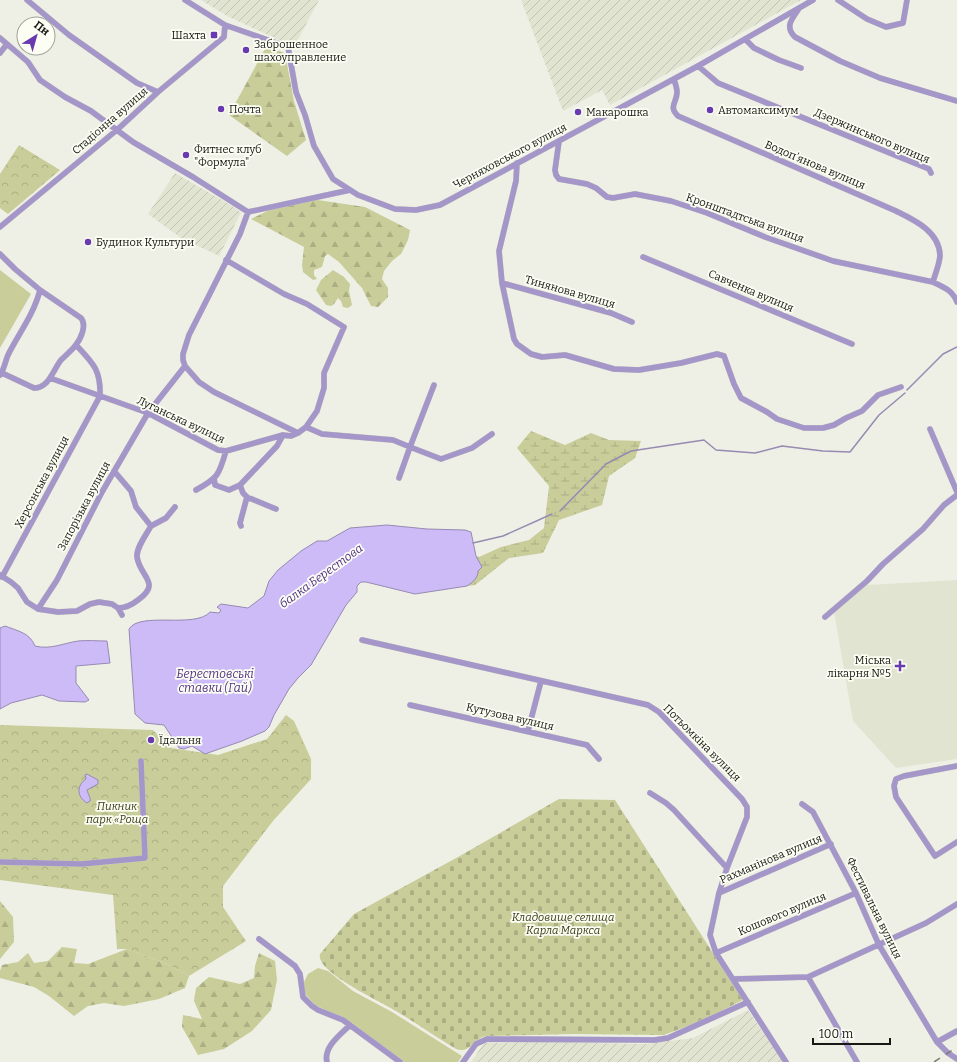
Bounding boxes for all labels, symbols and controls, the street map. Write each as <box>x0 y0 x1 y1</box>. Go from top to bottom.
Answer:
north arrow <box>16 16 56 56</box>
text: Пн <box>31 18 52 39</box>
place label: Шахта <box>172 29 206 42</box>
marker: Шахта <box>209 30 219 40</box>
place label: Заброшенное шахоуправление <box>254 38 346 64</box>
marker: Заброшенное шахоуправление <box>241 45 251 55</box>
street label: Стадіонна вулиця <box>70 85 150 157</box>
place label: Почта <box>229 103 261 116</box>
marker: Почта <box>216 104 226 114</box>
place label: Автомаксимум <box>718 104 799 117</box>
marker: Автомаксимум <box>705 105 715 115</box>
place label: Макарошка <box>586 106 649 119</box>
street label: Дзержинського вулиця <box>812 106 932 166</box>
marker: Макарошка <box>573 107 583 117</box>
street label: Черняховського вулиця <box>451 120 569 192</box>
street label: Водоп’янова вулиця <box>763 138 867 192</box>
place label: Фитнес клуб "Формула" <box>194 143 262 169</box>
marker: Фитнес клуб "Формула" <box>181 150 191 160</box>
street label: Кронштадтська вулиця <box>684 191 806 245</box>
place label: Будинок Культури <box>96 236 194 249</box>
marker: Будинок Культури <box>83 237 93 247</box>
street label: Савченка вулиця <box>706 267 796 315</box>
street label: Тинянова вулиця <box>523 273 617 311</box>
street label: Луганська вулиця <box>135 394 227 446</box>
street label: Херсонська вулиця <box>12 434 72 530</box>
street label: Запорізька вулиця <box>55 459 113 553</box>
water label: балка Берестова <box>277 541 365 611</box>
place label: Міська лікарня №5 <box>827 654 891 680</box>
marker: Міська лікарня №5 <box>894 660 906 672</box>
water label: Берестовські ставки (Гай) <box>176 667 254 695</box>
street label: Кутузова вулиця <box>465 701 555 733</box>
street label: Потьомкіна вулиця <box>661 702 743 784</box>
place label: Їдальня <box>159 734 201 747</box>
marker: Їдальня <box>146 735 156 745</box>
park label: Пикник парк «Роща <box>85 800 148 826</box>
street label: Рахманінова вулиця <box>718 832 824 886</box>
street label: Фестивальна вулиця <box>844 855 904 961</box>
street label: Кошового вулиця <box>736 890 828 938</box>
park label: Кладовище селища Карла Маркса <box>512 911 614 937</box>
scale bar <box>813 1020 890 1046</box>
text: 100 m <box>819 1027 854 1041</box>

